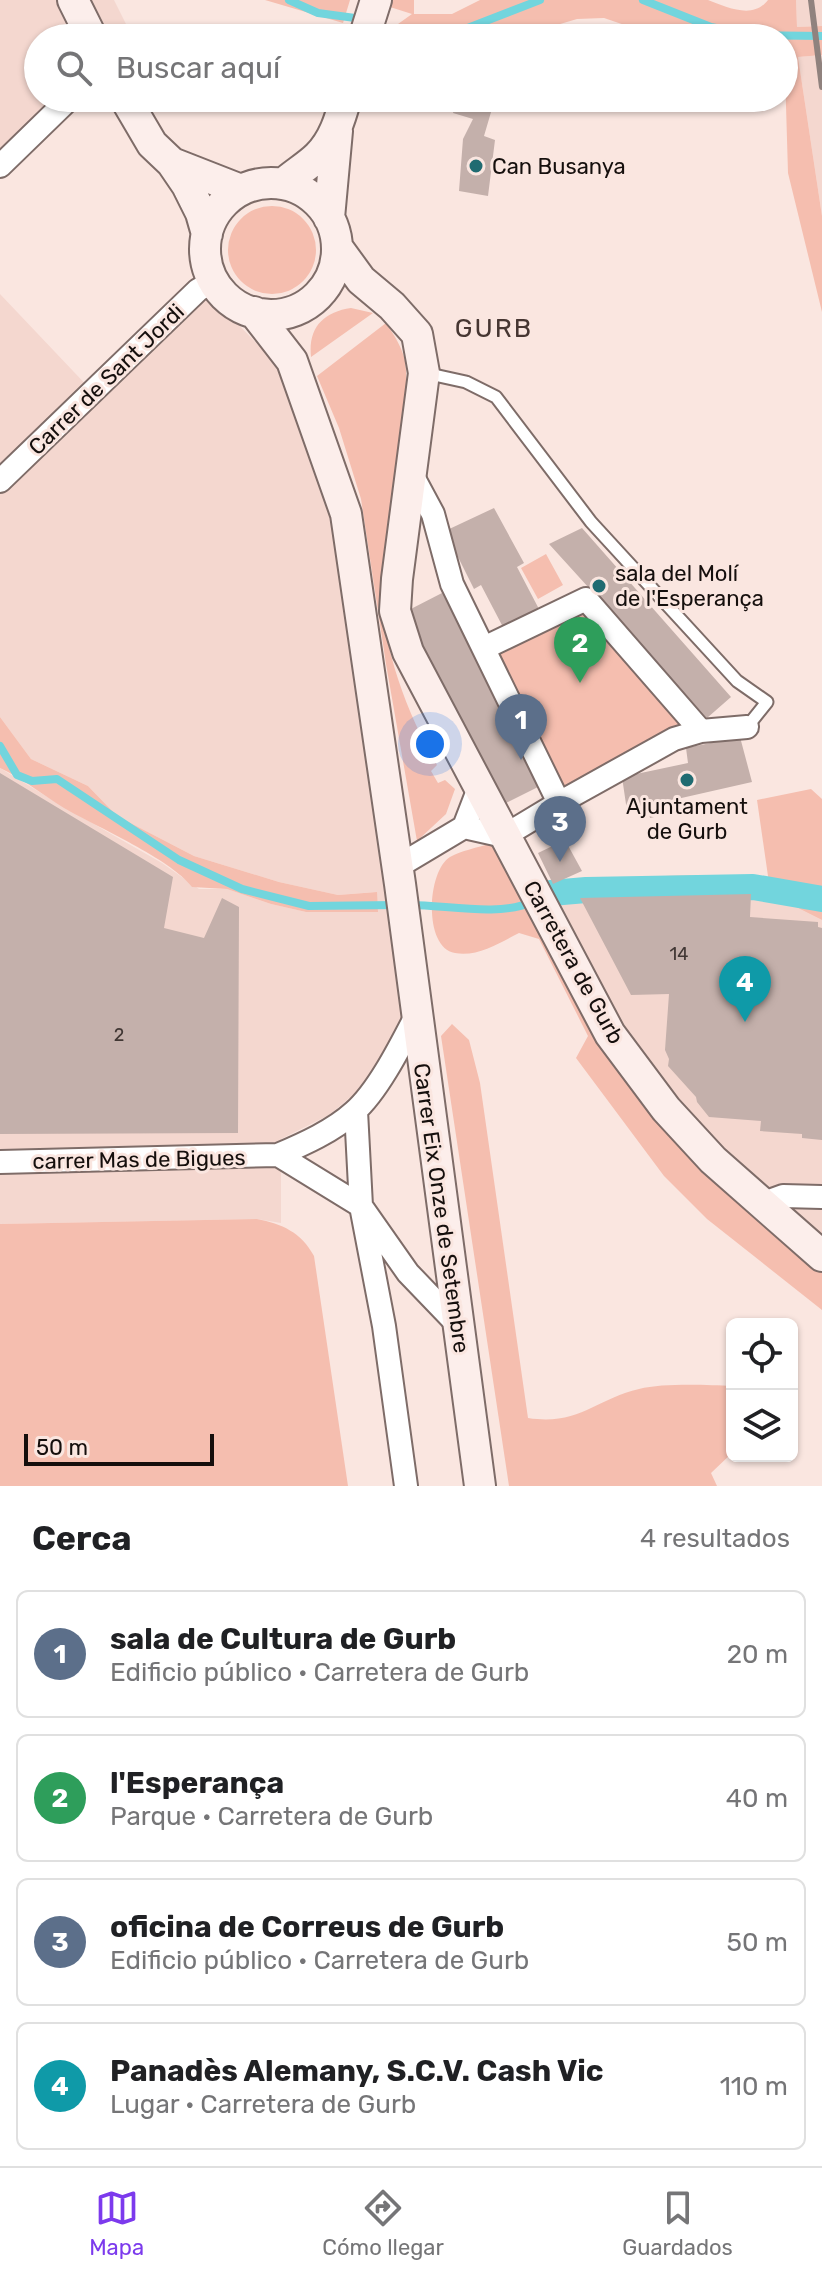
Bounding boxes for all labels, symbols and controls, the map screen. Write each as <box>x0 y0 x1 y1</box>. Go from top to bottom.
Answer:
search box <box>24 24 798 112</box>
icon: search <box>52 46 96 90</box>
text: Buscar aquí <box>116 50 280 86</box>
place label: Can Busanya <box>492 153 626 180</box>
marker: Can Busanya <box>467 157 485 175</box>
street label: Carrer de Sant Jordi <box>23 298 190 461</box>
district label: GURB <box>455 313 533 344</box>
place label: sala del Molí de l'Esperança <box>615 560 764 612</box>
marker: sala del Molí de l'Esperança <box>590 577 608 595</box>
pin: 2 <box>554 617 606 683</box>
pin: 1 <box>495 694 547 760</box>
your location <box>410 724 450 764</box>
marker: Ajuntament de Gurb <box>678 771 696 789</box>
place label: Ajuntament de Gurb <box>626 793 748 845</box>
pin: 3 <box>534 796 586 862</box>
street label: Carretera de Gurb <box>517 876 630 1049</box>
house number: 14 <box>670 943 688 965</box>
pin: 4 <box>719 956 771 1022</box>
house number: 2 <box>114 1024 124 1046</box>
street label: Carrer Eix Onze de Setembre <box>408 1061 475 1355</box>
street label: carrer Mas de Bigues <box>32 1144 246 1175</box>
map controls <box>726 1318 798 1462</box>
button: locate <box>726 1318 798 1390</box>
button: layers <box>726 1390 798 1462</box>
scale bar <box>24 1430 214 1466</box>
text: 50 m <box>36 1434 88 1461</box>
text: Cerca <box>32 1518 131 1559</box>
text: 4 resultados <box>640 1523 790 1554</box>
text: sala de Cultura de Gurb <box>110 1621 456 1657</box>
text: 1 <box>54 1639 66 1670</box>
text: 20 m <box>727 1639 788 1670</box>
text: Edificio público · Carretera de Gurb <box>110 1657 529 1688</box>
text: l'Esperança <box>110 1765 284 1801</box>
text: 2 <box>52 1783 68 1814</box>
text: 40 m <box>726 1783 788 1814</box>
text: Parque · Carretera de Gurb <box>110 1801 433 1832</box>
text: oficina de Correus de Gurb <box>110 1909 504 1945</box>
text: 3 <box>51 1927 69 1958</box>
text: 50 m <box>727 1927 788 1958</box>
text: Edificio público · Carretera de Gurb <box>110 1945 529 1976</box>
text: Panadès Alemany, S.C.V. Cash Vic <box>110 2053 604 2089</box>
text: 4 <box>51 2071 69 2102</box>
text: 110 m <box>720 2071 788 2102</box>
text: Lugar · Carretera de Gurb <box>110 2089 416 2120</box>
tab: Mapa <box>89 2186 144 2261</box>
tab: Cómo llegar <box>322 2186 444 2261</box>
tab: Guardados <box>622 2186 733 2261</box>

